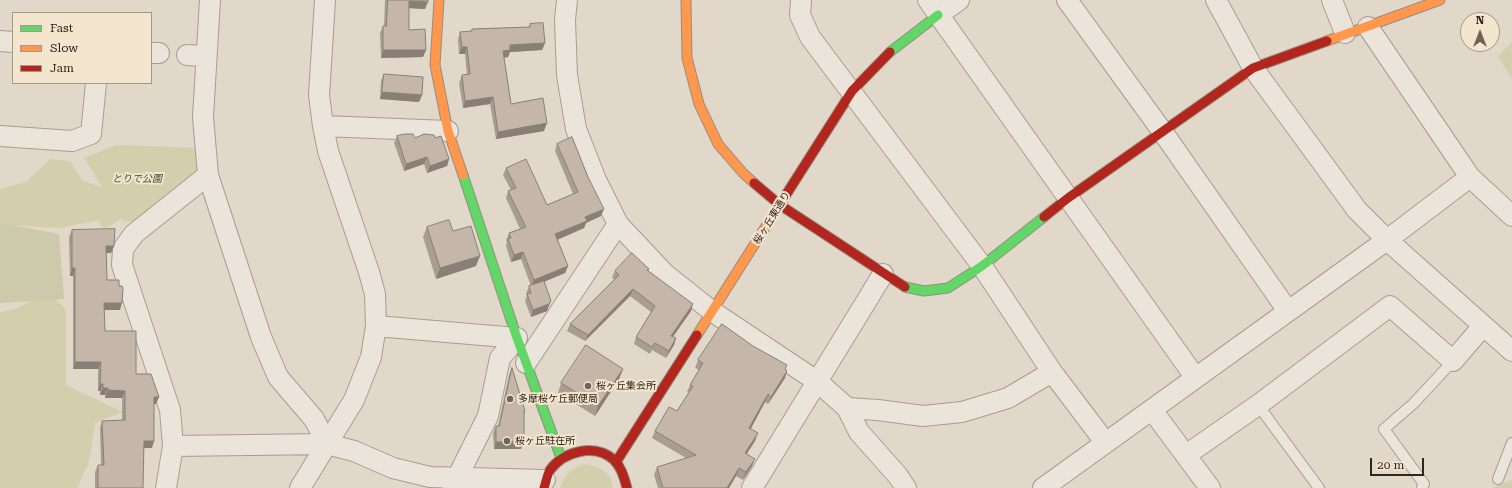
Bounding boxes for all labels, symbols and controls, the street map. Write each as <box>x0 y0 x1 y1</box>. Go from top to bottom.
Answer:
legend <box>12 12 152 84</box>
north arrow <box>1460 12 1500 52</box>
text: N <box>1476 14 1484 27</box>
text: Fast <box>50 21 73 35</box>
text: Slow <box>50 41 78 55</box>
text: Jam <box>50 61 74 75</box>
park label: とりで公園 <box>112 173 162 185</box>
street label: 桜ヶ丘東通り <box>751 189 793 247</box>
place label: 桜ヶ丘集会所 <box>596 380 656 392</box>
marker: 桜ヶ丘集会所 <box>583 381 593 391</box>
place label: 多摩桜ケ丘郵便局 <box>518 393 598 405</box>
marker: 多摩桜ケ丘郵便局 <box>505 394 515 404</box>
place label: 桜ヶ丘駐在所 <box>515 435 575 447</box>
marker: 桜ヶ丘駐在所 <box>502 436 512 446</box>
scale bar <box>1372 450 1426 476</box>
text: 20 m <box>1377 458 1404 472</box>

